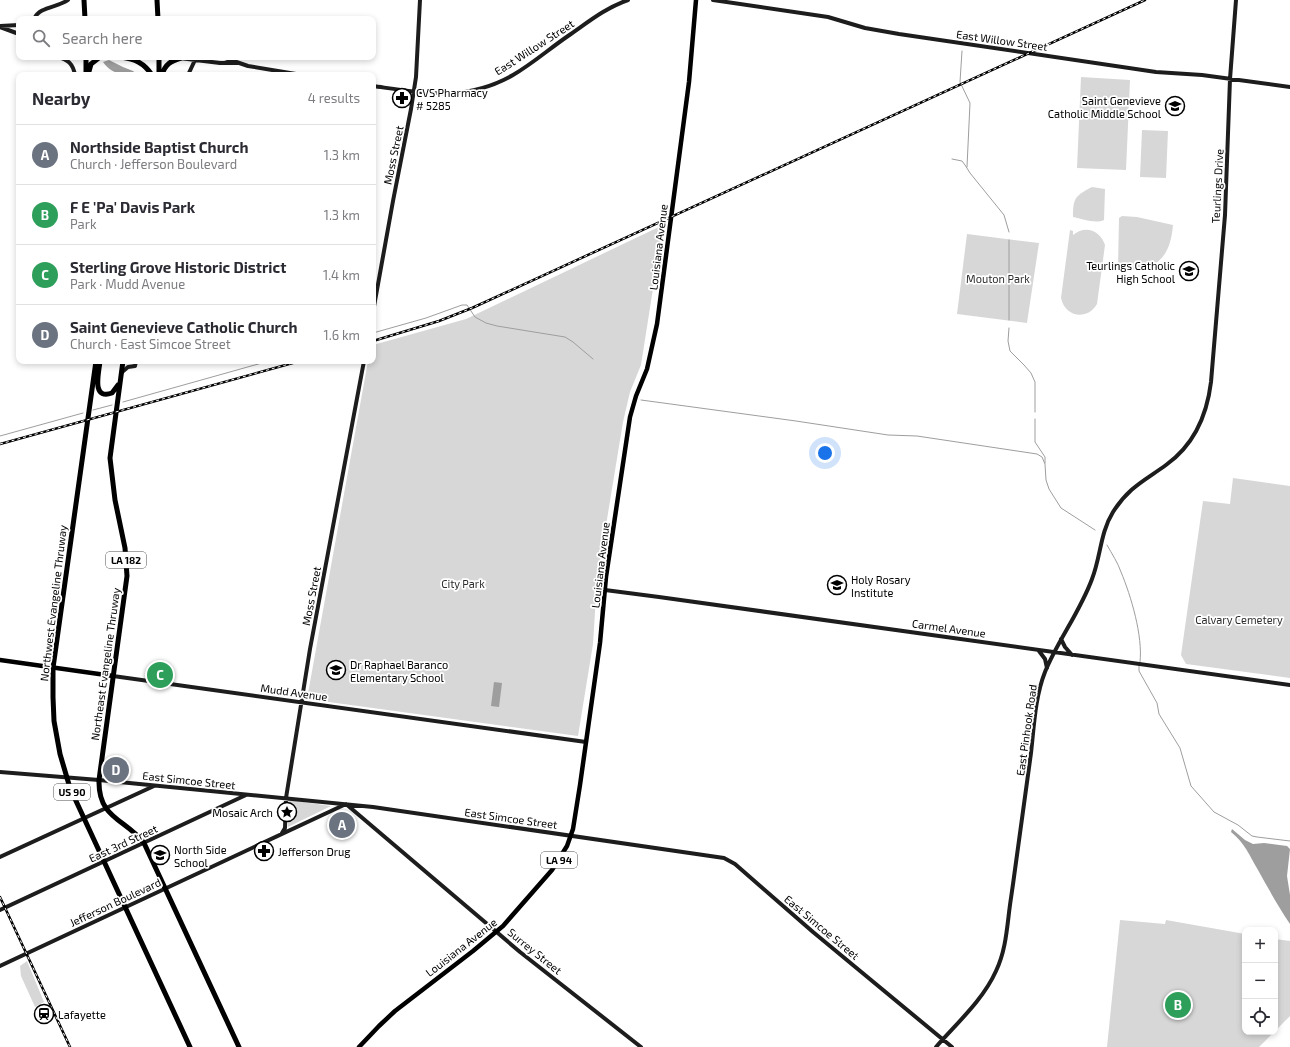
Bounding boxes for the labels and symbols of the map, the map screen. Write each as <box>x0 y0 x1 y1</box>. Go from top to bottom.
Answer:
street label: East Willow Street <box>492 16 576 78</box>
street label: East Willow Street <box>956 27 1048 53</box>
place label: CVS Pharmacy # 5285 <box>416 86 488 112</box>
pharmacy icon: CVS Pharmacy # 5285 <box>391 87 413 109</box>
place label: Saint Genevieve Catholic Middle School <box>1048 94 1162 120</box>
school or university icon: Saint Genevieve Catholic Middle School <box>1164 95 1186 117</box>
street label: Moss Street <box>380 124 406 186</box>
street label: Teurlings Drive <box>1209 148 1225 224</box>
street label: Louisiana Avenue <box>646 203 670 291</box>
place label: Teurlings Catholic High School <box>1086 259 1176 285</box>
school or university icon: Teurlings Catholic High School <box>1178 260 1200 282</box>
park label: Mouton Park <box>966 272 1030 285</box>
your location <box>815 443 835 463</box>
street label: Louisiana Avenue <box>588 521 612 609</box>
street label: Northwest Evangeline Thruway <box>37 524 69 682</box>
road number: LA 182 <box>106 552 146 568</box>
street label: Moss Street <box>299 565 323 627</box>
place label: Holy Rosary Institute <box>851 573 911 599</box>
school or university icon: Holy Rosary Institute <box>826 574 848 596</box>
park label: City Park <box>441 577 485 590</box>
street label: Northeast Evangeline Thruway <box>88 586 122 741</box>
park label: Calvary Cemetery <box>1195 613 1283 626</box>
street label: Carmel Avenue <box>911 616 987 640</box>
place label: Dr Raphael Baranco Elementary School <box>350 658 448 684</box>
school or university icon: Dr Raphael Baranco Elementary School <box>325 659 347 681</box>
pin: C <box>147 660 173 690</box>
street label: Mudd Avenue <box>260 681 328 703</box>
street label: East Pinhook Road <box>1013 683 1039 777</box>
pin: D <box>103 755 129 785</box>
street label: East Simcoe Street <box>142 769 236 791</box>
road number: US 90 <box>54 784 90 800</box>
place icon: Mosaic Arch <box>276 801 298 823</box>
street label: East Simcoe Street <box>464 805 558 831</box>
place label: Mosaic Arch <box>212 806 273 819</box>
pin: A <box>329 810 355 840</box>
street label: East 3rd Street <box>87 821 159 865</box>
pharmacy icon: Jefferson Drug <box>253 840 275 862</box>
place label: North Side School <box>174 843 227 869</box>
school or university icon: North Side School <box>149 844 171 866</box>
place label: Jefferson Drug <box>278 845 351 858</box>
road number: LA 94 <box>541 852 577 868</box>
street label: Jefferson Boulevard <box>67 875 163 929</box>
street label: East Simcoe Street <box>782 892 862 962</box>
street label: Louisiana Avenue <box>423 915 499 979</box>
street label: Surrey Street <box>505 925 565 977</box>
pin: B <box>1165 990 1191 1020</box>
station icon: Lafayette <box>33 1003 55 1025</box>
place label: Lafayette <box>58 1008 106 1021</box>

